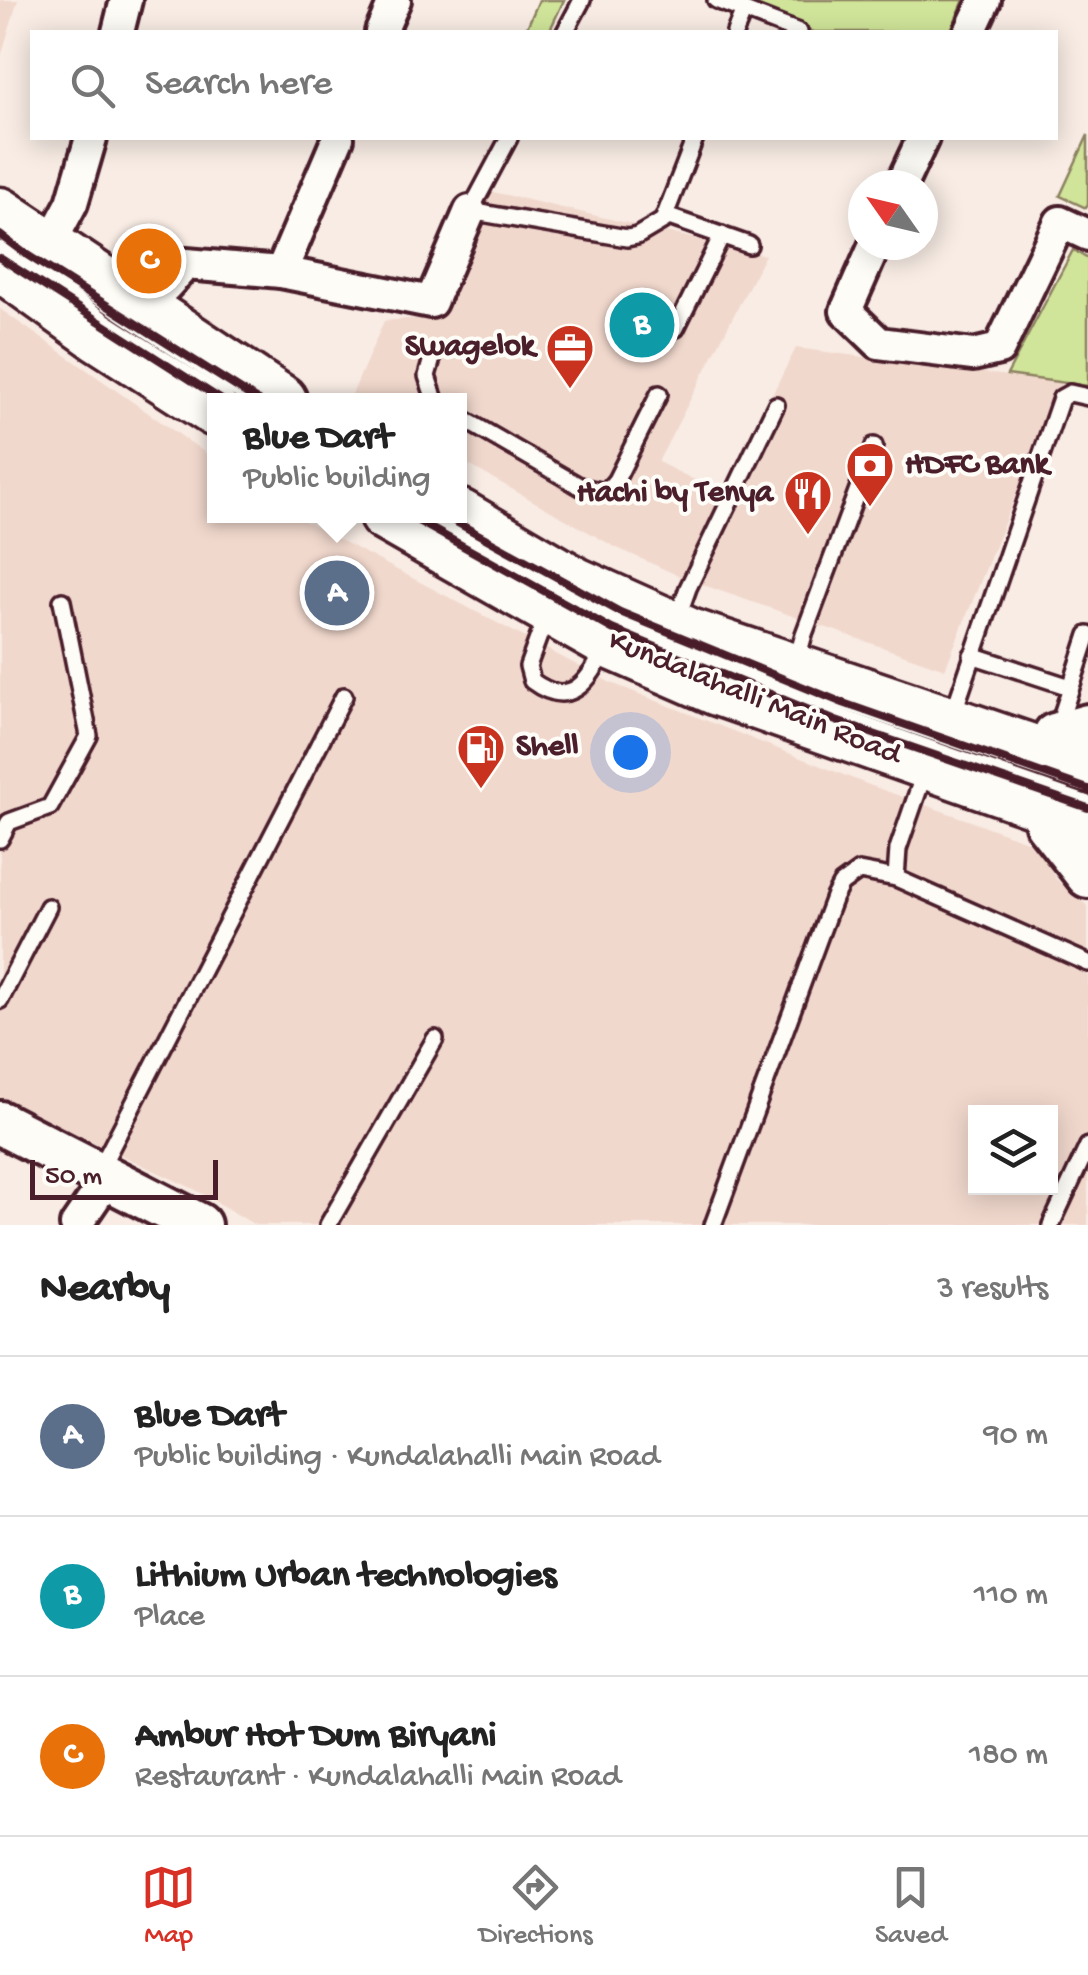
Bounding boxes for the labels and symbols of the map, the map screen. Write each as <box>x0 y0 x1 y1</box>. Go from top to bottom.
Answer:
north arrow <box>848 170 938 260</box>
pin: C <box>116 224 182 298</box>
pin: B <box>610 288 674 362</box>
office icon: Swagelok <box>544 322 596 390</box>
place label: Swagelok <box>405 329 539 367</box>
bank icon: HDFC Bank <box>844 440 896 508</box>
place label: HDFC Bank <box>905 447 1053 485</box>
restaurant icon: Hachi by Tenya <box>782 468 834 536</box>
place label: Hachi by Tenya <box>577 475 775 513</box>
pin: A <box>304 556 370 630</box>
street label: Kundalahalli Main Road <box>602 623 908 776</box>
fuel station icon: Shell <box>455 722 507 790</box>
your location <box>605 727 656 778</box>
place label: Shell <box>516 729 579 767</box>
scale bar <box>30 1155 218 1200</box>

